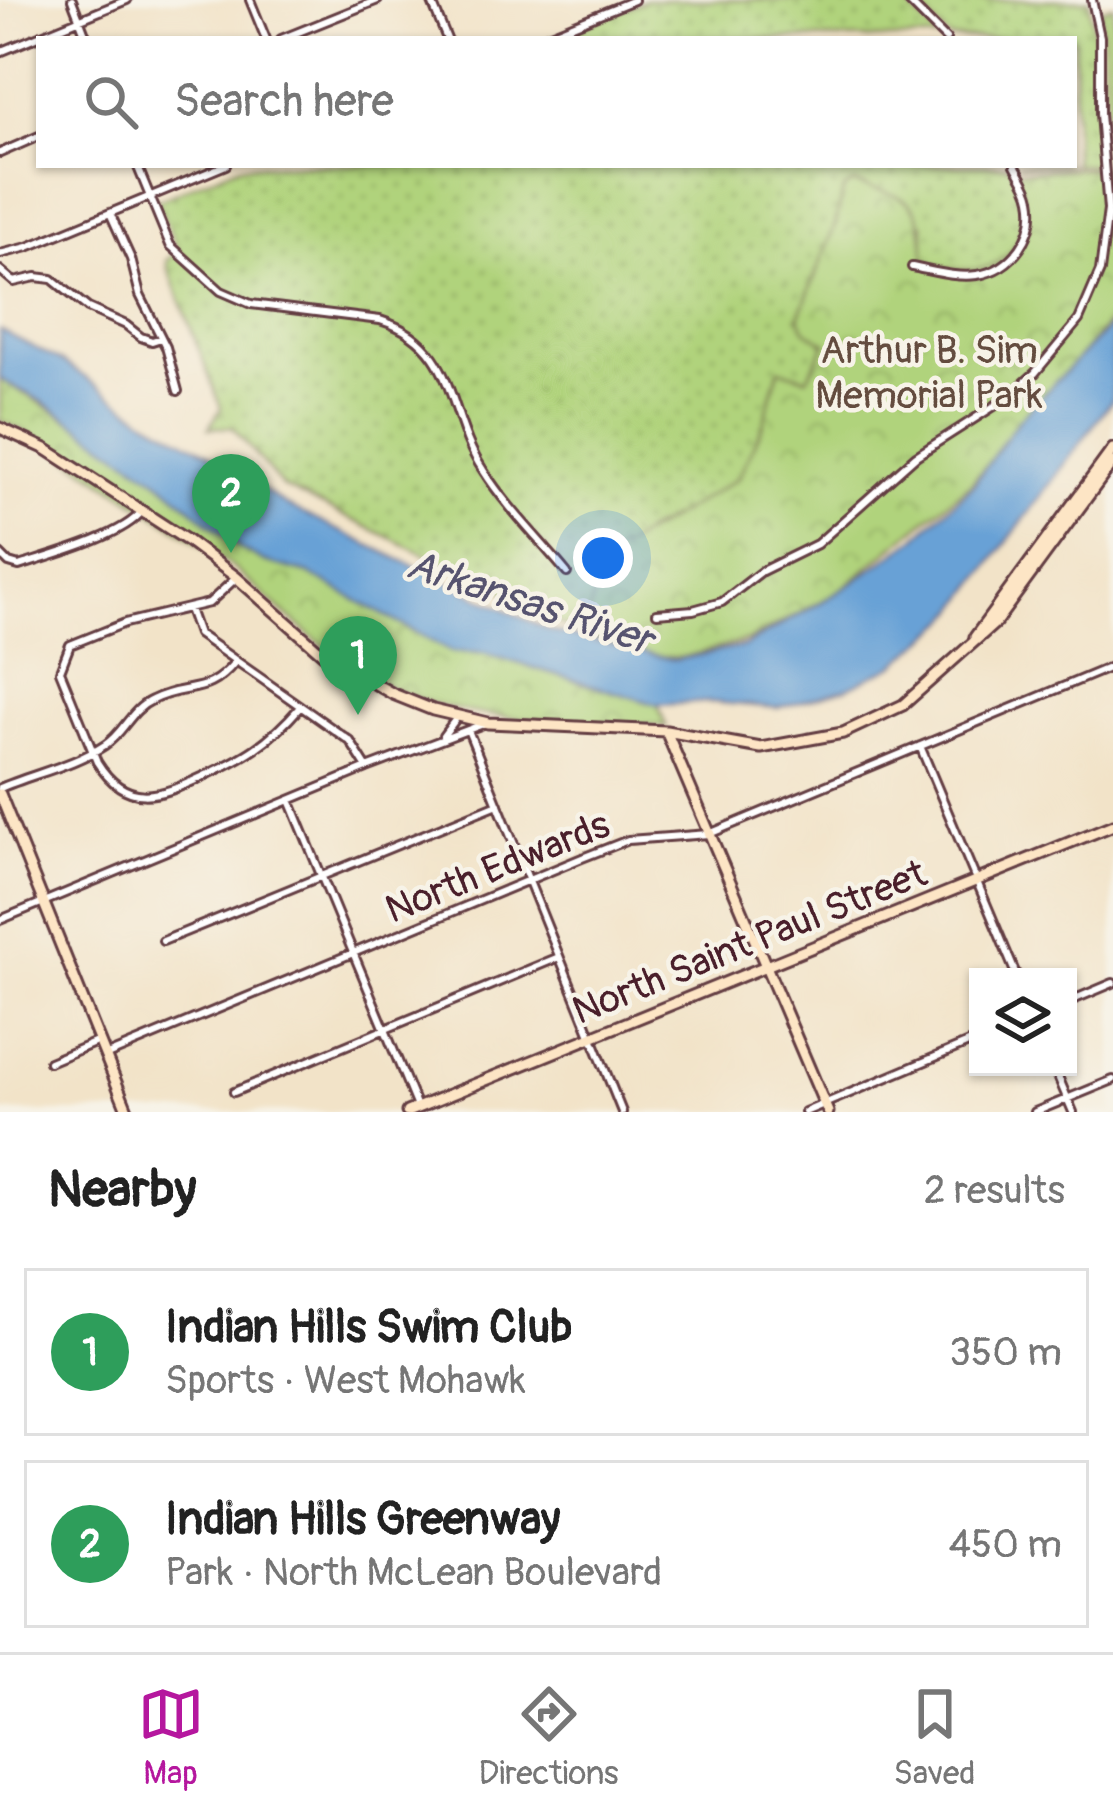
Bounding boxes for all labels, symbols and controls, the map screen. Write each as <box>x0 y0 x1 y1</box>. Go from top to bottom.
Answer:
search box <box>36 36 1077 168</box>
icon: search <box>78 69 144 135</box>
text: Search here <box>174 74 394 130</box>
park label: Arthur B. Sim Memorial Park <box>815 326 1043 420</box>
pin: 2 <box>192 454 270 553</box>
your location <box>573 528 633 588</box>
water label: Arkansas River <box>400 539 663 669</box>
pin: 1 <box>319 616 397 715</box>
street label: North Edwards <box>378 800 617 935</box>
street label: North Saint Paul Street <box>565 849 934 1036</box>
map controls <box>969 968 1077 1076</box>
button: layers <box>969 968 1077 1076</box>
text: Nearby <box>48 1158 196 1222</box>
text: 2 results <box>924 1166 1065 1215</box>
text: Indian Hills Swim Club <box>165 1300 572 1356</box>
text: 1 <box>82 1328 98 1377</box>
text: 350 m <box>949 1328 1062 1377</box>
text: Sports · West Mohawk <box>165 1356 526 1405</box>
text: Indian Hills Greenway <box>165 1492 560 1548</box>
text: 2 <box>79 1520 101 1569</box>
text: 450 m <box>949 1520 1062 1569</box>
text: Park · North McLean Boulevard <box>165 1548 662 1597</box>
tab: Map <box>138 1681 204 1794</box>
tab: Directions <box>479 1681 619 1794</box>
tab: Saved <box>894 1681 975 1794</box>

